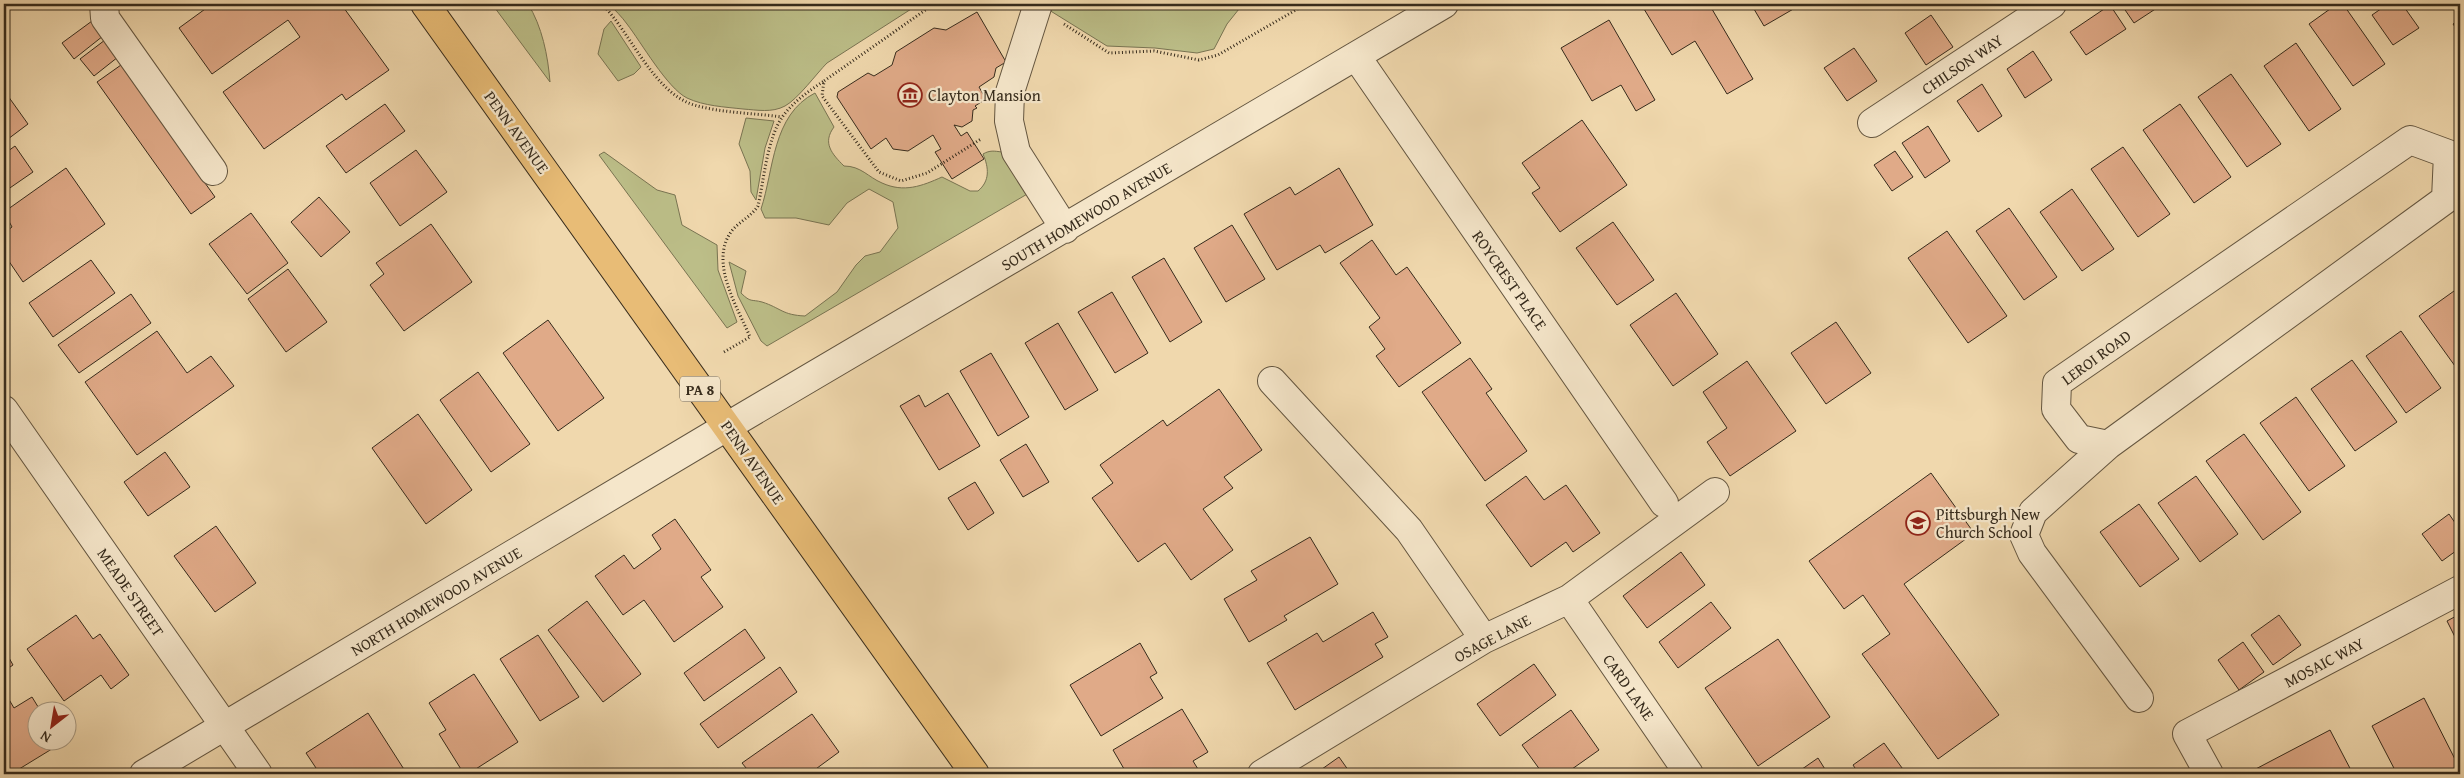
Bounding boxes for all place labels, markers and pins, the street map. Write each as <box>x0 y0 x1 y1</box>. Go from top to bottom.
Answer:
museum icon: Clayton Mansion <box>897 82 923 108</box>
place label: Clayton Mansion <box>928 83 1041 107</box>
place label: Pittsburgh New Church School <box>1936 502 2041 544</box>
school or university icon: Pittsburgh New Church School <box>1905 510 1931 536</box>

